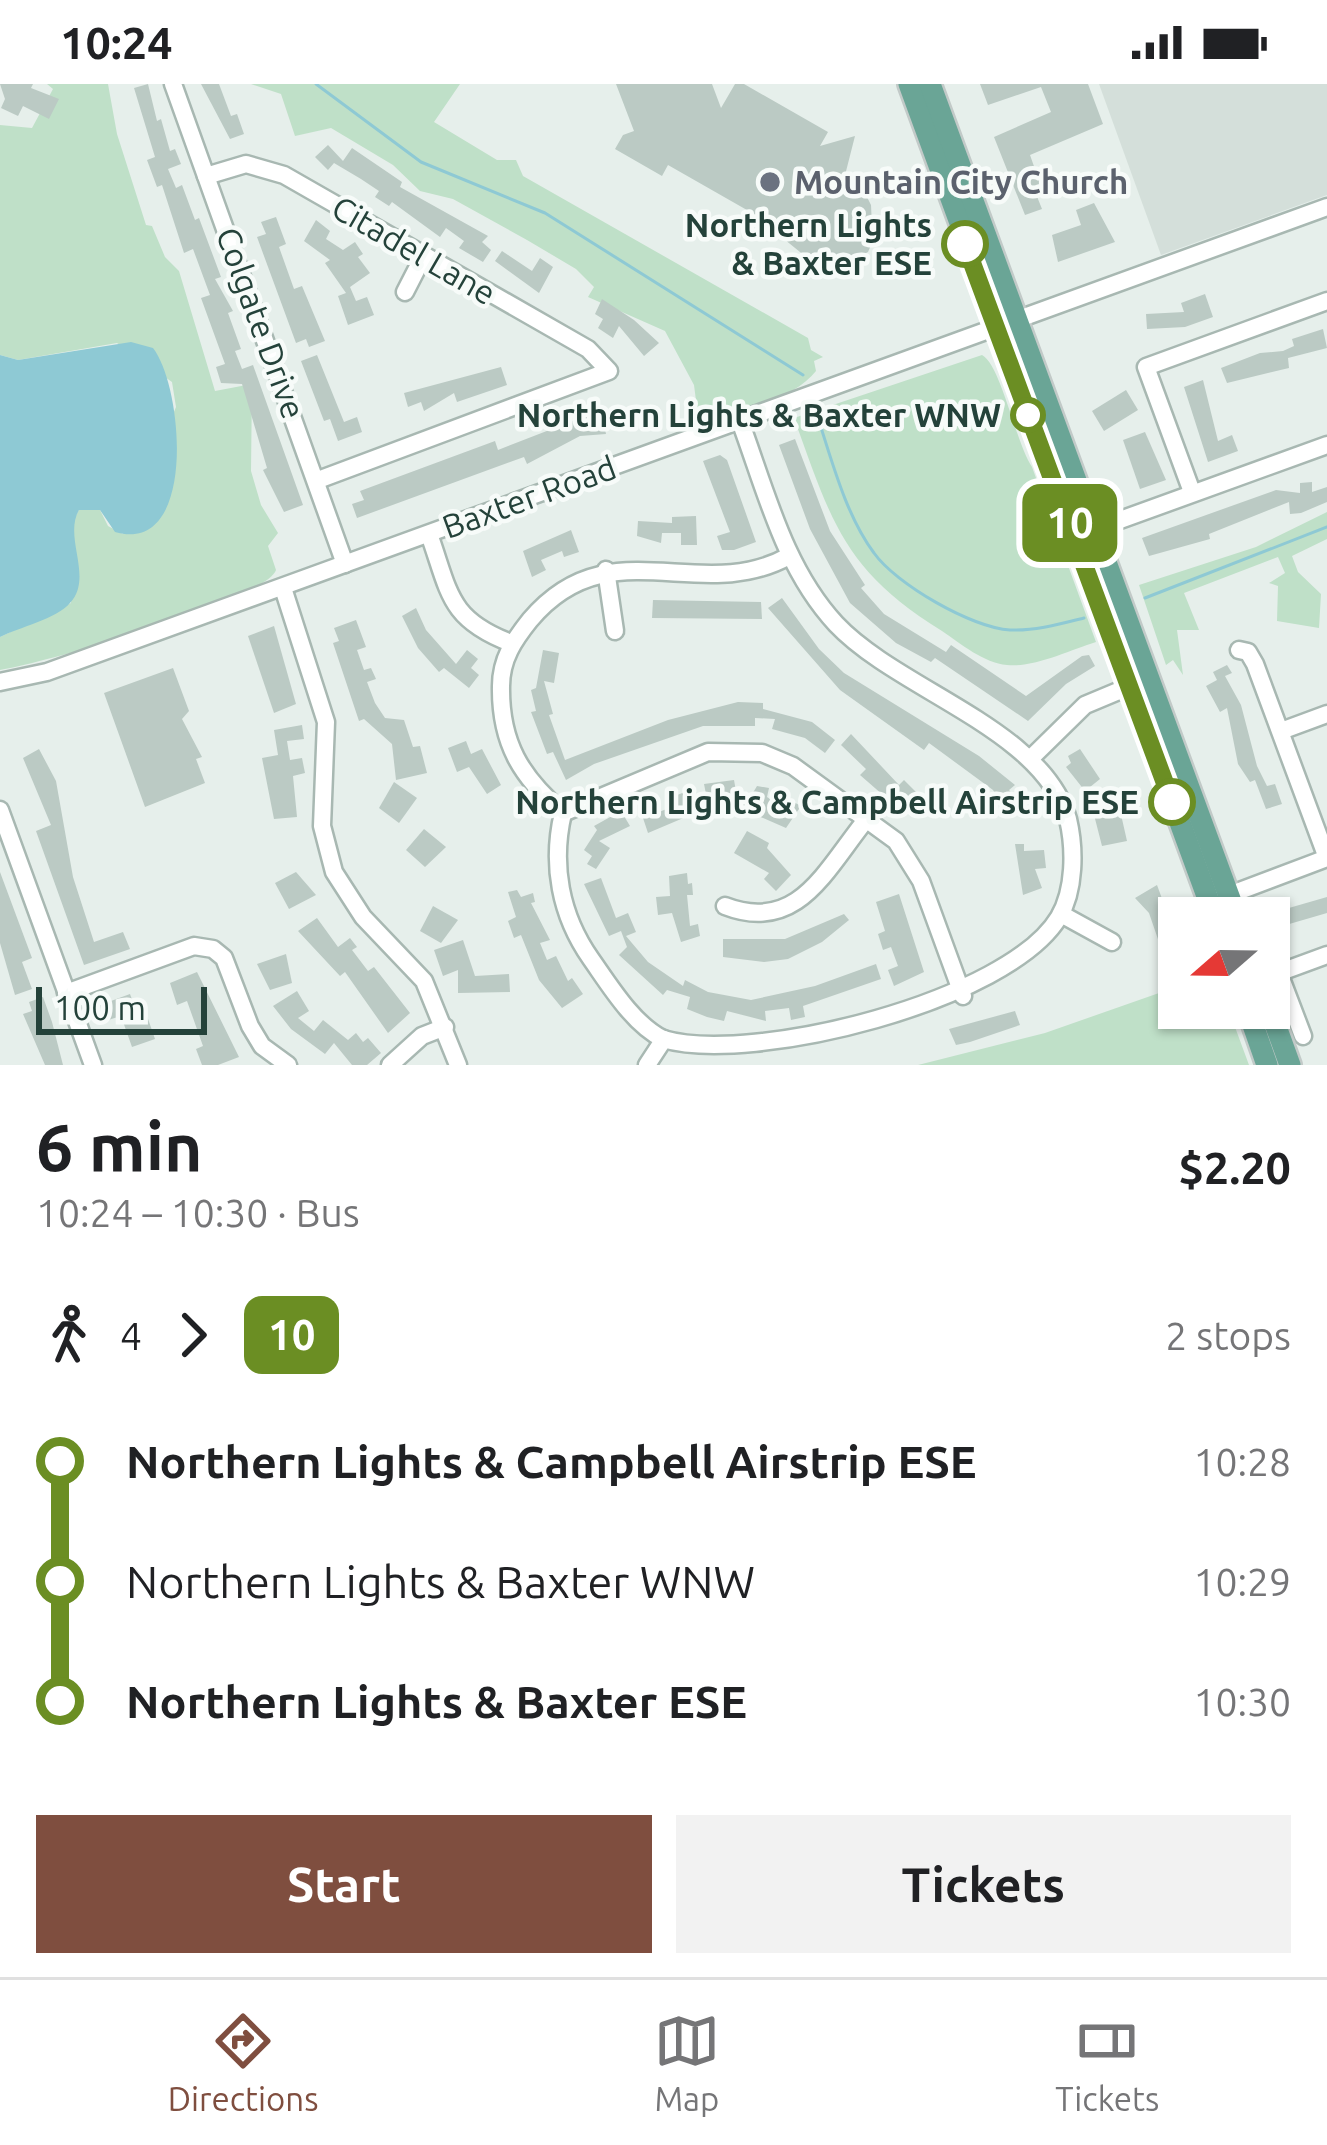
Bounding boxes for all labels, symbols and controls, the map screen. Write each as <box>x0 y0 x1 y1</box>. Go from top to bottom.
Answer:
text: 10:24 <box>60 17 173 68</box>
place label: Mountain City Church <box>794 163 1128 200</box>
marker: Mountain City Church <box>757 169 783 195</box>
street label: Citadel Lane <box>326 188 503 311</box>
place label: Northern Lights & Baxter ESE <box>685 206 932 281</box>
street label: Colgate Drive <box>210 222 313 423</box>
marker: Northern Lights & Baxter ESE <box>943 222 987 266</box>
place label: Northern Lights & Baxter WNW <box>517 396 1001 433</box>
marker: Northern Lights & Baxter WNW <box>1012 399 1044 431</box>
street label: Baxter Road <box>437 448 621 545</box>
line badge: 10 <box>1016 484 1124 562</box>
text: 10 <box>1046 499 1094 546</box>
marker: Northern Lights & Campbell Airstrip ESE <box>1150 780 1194 824</box>
place label: Northern Lights & Campbell Airstrip ESE <box>515 783 1139 820</box>
north arrow <box>1158 897 1290 1029</box>
map controls <box>1158 897 1290 1029</box>
scale bar <box>36 981 207 1034</box>
text: 100 m <box>54 989 146 1026</box>
text: 6 min <box>36 1109 203 1183</box>
text: $2.20 <box>1178 1142 1291 1193</box>
text: 10:24 – 10:30 · Bus <box>36 1191 360 1234</box>
icon: walk <box>36 1302 102 1368</box>
icon: forward <box>160 1302 226 1368</box>
text: 10 <box>268 1311 315 1358</box>
text: 4 <box>120 1314 142 1357</box>
text: 2 stops <box>1165 1314 1291 1357</box>
text: Northern Lights & Campbell Airstrip ESE <box>126 1436 977 1487</box>
text: 10:28 <box>1193 1440 1291 1483</box>
text: Northern Lights & Baxter WNW <box>126 1556 755 1607</box>
text: 10:29 <box>1193 1560 1291 1603</box>
text: Northern Lights & Baxter ESE <box>126 1676 747 1727</box>
text: 10:30 <box>1193 1680 1291 1723</box>
button: Start <box>36 1815 652 1953</box>
button: Tickets <box>676 1815 1291 1953</box>
tab: Directions <box>168 2008 319 2117</box>
tab: Map <box>654 2008 720 2117</box>
tab: Tickets <box>1055 2008 1159 2117</box>

